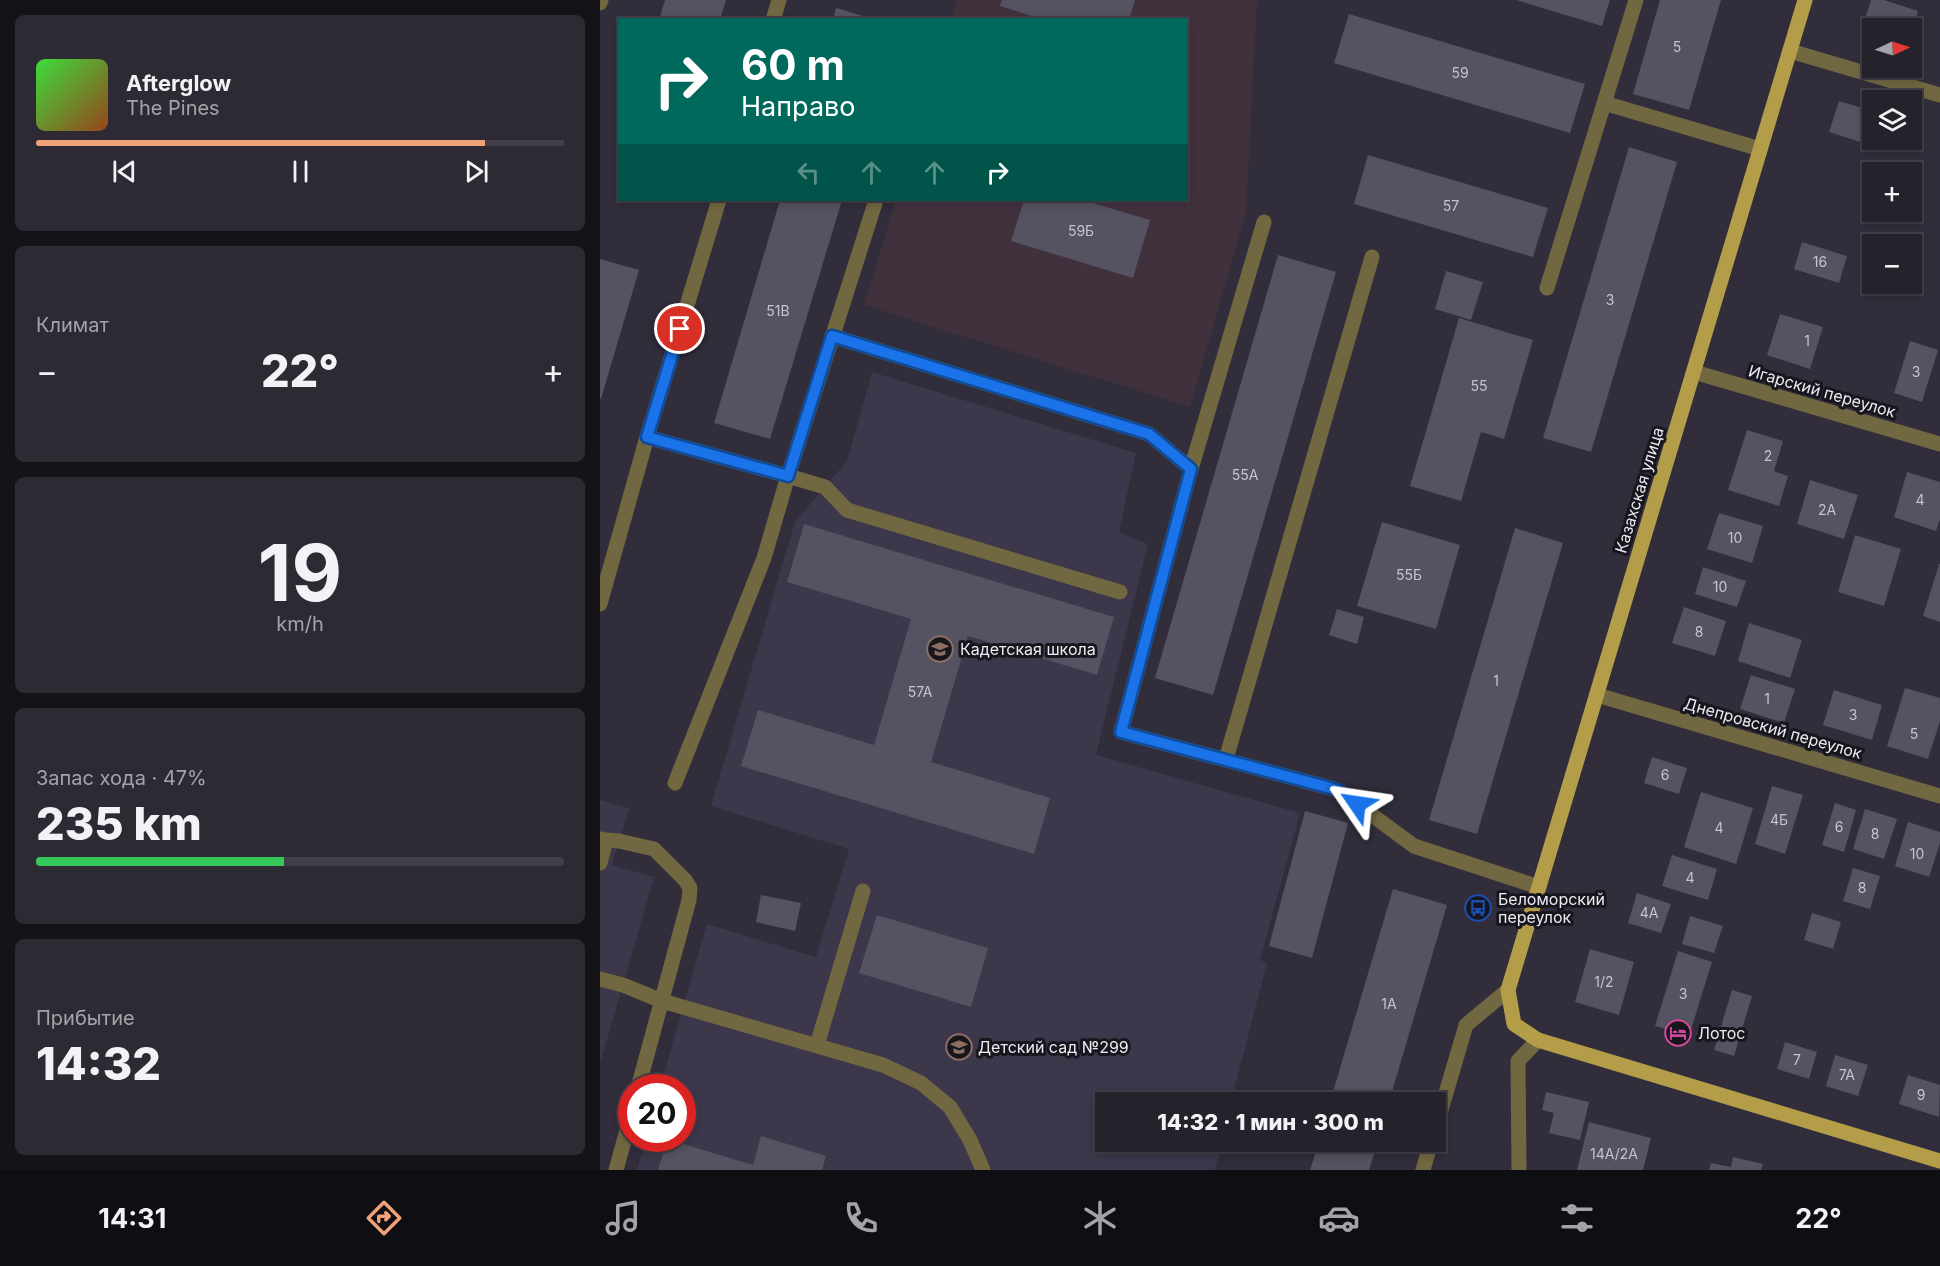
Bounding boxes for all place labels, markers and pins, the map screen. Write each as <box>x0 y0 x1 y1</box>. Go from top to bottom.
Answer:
pin <box>654 303 705 354</box>
school or university icon: Кадетская школа <box>925 634 955 664</box>
place label: Кадетская школа <box>960 639 1096 659</box>
place label: Беломорский переулок <box>1498 889 1605 927</box>
bus stop icon: Беломорский переулок <box>1463 893 1493 923</box>
hotel icon: Лотос <box>1663 1018 1693 1048</box>
place label: Лотос <box>1698 1023 1745 1043</box>
school or university icon: Детский сад №299 <box>944 1032 974 1062</box>
place label: Детский сад №299 <box>978 1037 1129 1057</box>

